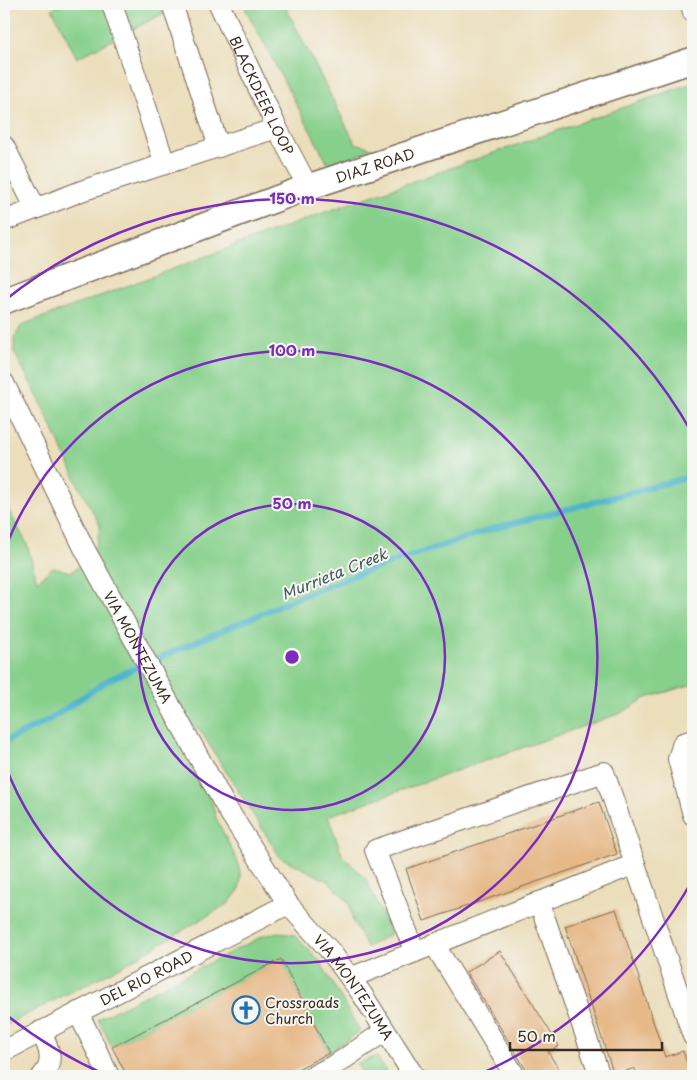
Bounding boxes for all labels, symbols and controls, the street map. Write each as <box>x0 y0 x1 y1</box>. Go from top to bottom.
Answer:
street label: BLACKDEER LOOP <box>225 32 300 159</box>
street label: DIAZ ROAD <box>332 142 417 188</box>
text: 150 m <box>269 186 315 209</box>
text: 100 m <box>269 338 315 361</box>
text: 50 m <box>273 491 311 514</box>
water label: Murrieta Creek <box>278 541 391 605</box>
street label: VIA MONTEZUMA <box>99 587 178 707</box>
centre of rings <box>283 648 301 666</box>
street label: VIA MONTEZUMA <box>309 929 399 1044</box>
street label: DEL RIO ROAD <box>96 945 196 1010</box>
place label: Crossroads Church <box>265 992 339 1029</box>
church icon: Crossroads Church <box>231 995 261 1025</box>
scale bar <box>510 1020 662 1052</box>
text: 50 m <box>517 1024 556 1047</box>

